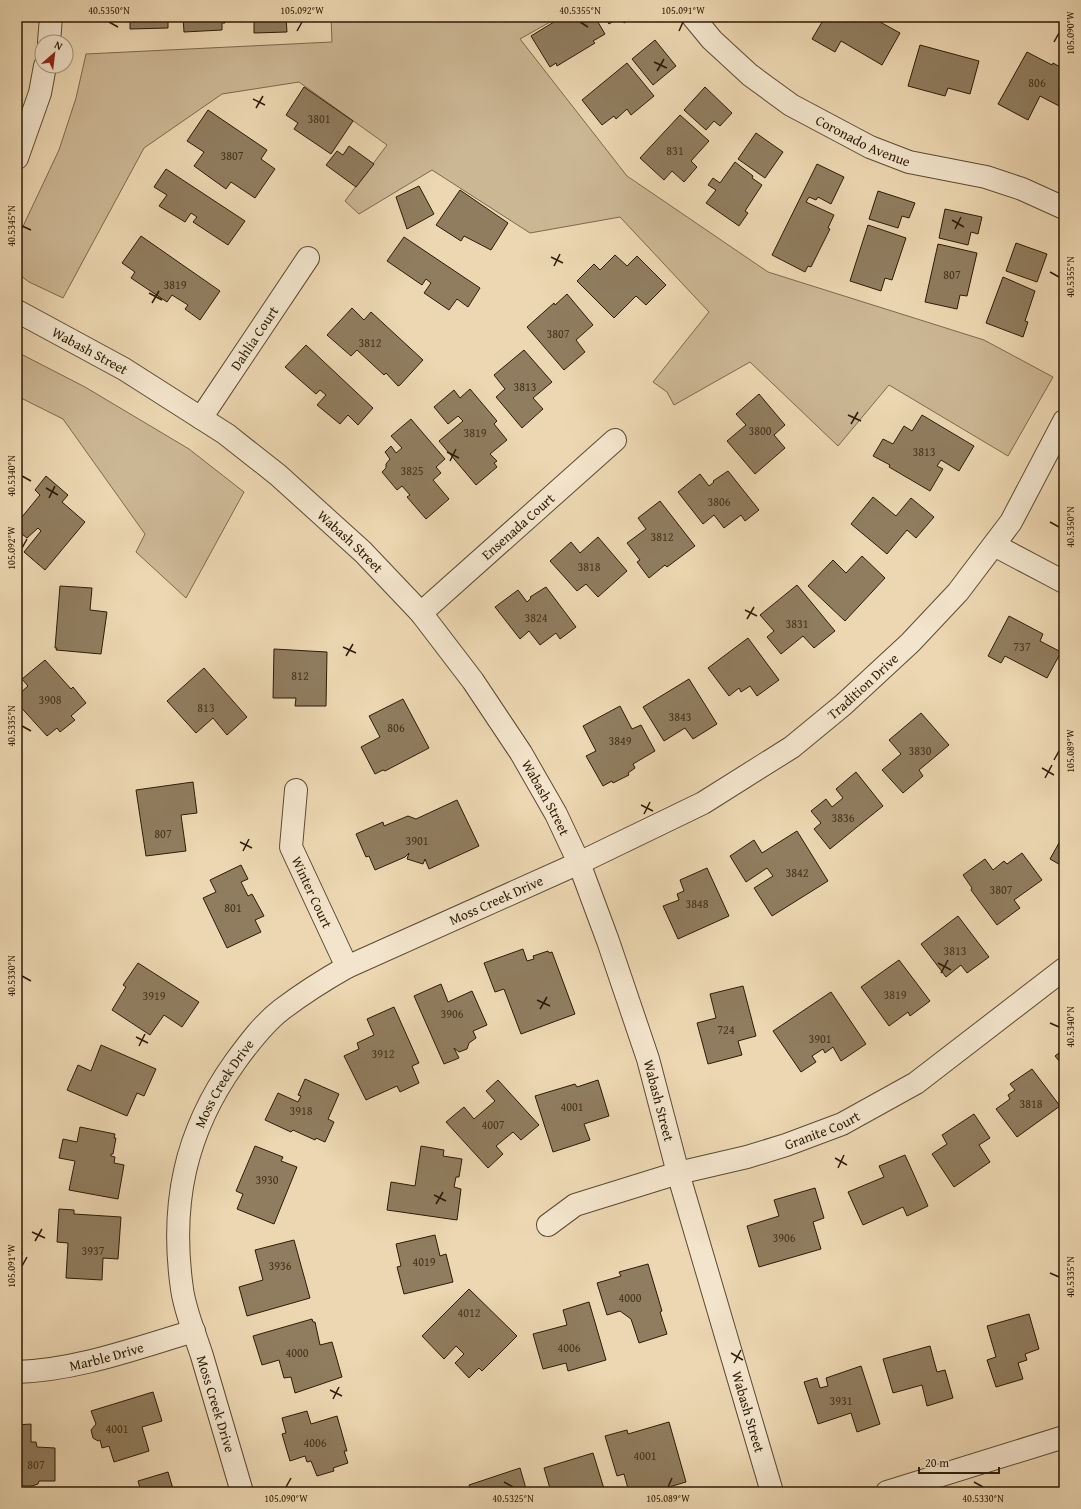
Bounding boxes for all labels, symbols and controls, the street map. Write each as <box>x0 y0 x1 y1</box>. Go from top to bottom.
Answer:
text: 40.5350°N <box>88 3 130 18</box>
text: 105.092°W <box>280 3 324 18</box>
text: 40.5355°N <box>559 3 601 18</box>
text: 105.091°W <box>661 3 705 18</box>
text: 105.090°W <box>1063 11 1078 55</box>
north arrow <box>34 34 74 74</box>
text: N <box>52 36 66 54</box>
house number: 806 <box>1028 74 1046 91</box>
house number: 3801 <box>307 110 331 127</box>
street label: Coronado Avenue <box>812 110 914 172</box>
house number: 831 <box>666 142 684 159</box>
house number: 3807 <box>220 147 244 164</box>
text: 40.5345°N <box>4 205 19 247</box>
text: 40.5355°N <box>1063 256 1078 298</box>
house number: 807 <box>943 266 961 283</box>
house number: 3819 <box>163 276 187 293</box>
street label: Dahlia Court <box>226 302 283 374</box>
street label: Wabash Street <box>48 322 132 379</box>
house number: 3807 <box>546 325 570 342</box>
house number: 3812 <box>358 334 382 351</box>
house number: 3813 <box>513 378 537 395</box>
house number: 3800 <box>748 422 772 439</box>
house number: 3819 <box>463 424 487 441</box>
house number: 3813 <box>912 443 936 460</box>
text: 40.5340°N <box>4 455 19 497</box>
house number: 3825 <box>400 462 424 479</box>
street label: Ensenada Court <box>477 488 559 565</box>
house number: 3806 <box>707 493 731 510</box>
street label: Wabash Street <box>313 505 388 577</box>
text: 40.5350°N <box>1063 506 1078 548</box>
text: 105.092°W <box>4 526 19 570</box>
house number: 3812 <box>650 528 674 545</box>
house number: 3818 <box>577 558 601 575</box>
house number: 3824 <box>524 609 548 626</box>
house number: 3831 <box>785 615 809 632</box>
house number: 737 <box>1013 638 1031 655</box>
street label: Tradition Drive <box>823 648 903 724</box>
house number: 812 <box>291 667 309 684</box>
house number: 3908 <box>38 691 62 708</box>
house number: 813 <box>197 699 215 716</box>
text: 40.5335°N <box>4 705 19 747</box>
house number: 3843 <box>668 708 692 725</box>
house number: 806 <box>387 719 405 736</box>
text: 105.089°W <box>1063 729 1078 773</box>
house number: 3849 <box>608 732 632 749</box>
house number: 3830 <box>908 742 932 759</box>
street label: Wabash Street <box>517 756 575 839</box>
house number: 3836 <box>831 809 855 826</box>
house number: 807 <box>154 825 172 842</box>
house number: 3901 <box>405 832 429 849</box>
street label: Winter Court <box>287 853 337 931</box>
house number: 3842 <box>785 864 809 881</box>
street label: Moss Creek Drive <box>446 870 547 930</box>
house number: 3807 <box>989 881 1013 898</box>
house number: 3848 <box>685 895 709 912</box>
house number: 801 <box>224 899 242 916</box>
house number: 3813 <box>943 942 967 959</box>
text: 40.5330°N <box>4 955 19 997</box>
house number: 3819 <box>883 986 907 1003</box>
house number: 3919 <box>142 987 166 1004</box>
house number: 3906 <box>440 1005 464 1022</box>
text: 40.5340°N <box>1063 1006 1078 1048</box>
house number: 724 <box>717 1021 735 1038</box>
house number: 3901 <box>808 1030 832 1047</box>
street label: Moss Creek Drive <box>190 1035 259 1131</box>
house number: 3912 <box>371 1045 395 1062</box>
street label: Wabash Street <box>639 1057 679 1144</box>
house number: 3818 <box>1019 1095 1043 1112</box>
house number: 4001 <box>560 1098 584 1115</box>
house number: 3918 <box>289 1102 313 1119</box>
street label: Granite Court <box>781 1106 864 1155</box>
house number: 4007 <box>481 1116 505 1133</box>
house number: 3930 <box>255 1171 279 1188</box>
house number: 3906 <box>772 1229 796 1246</box>
house number: 3937 <box>81 1242 105 1259</box>
text: 105.091°W <box>4 1244 19 1288</box>
house number: 4019 <box>412 1253 436 1270</box>
text: 40.5335°N <box>1063 1256 1078 1298</box>
house number: 3936 <box>268 1257 292 1274</box>
house number: 4000 <box>618 1289 642 1306</box>
house number: 4012 <box>457 1304 481 1321</box>
street label: Marble Drive <box>67 1337 146 1376</box>
house number: 4006 <box>557 1339 581 1356</box>
house number: 4000 <box>285 1344 309 1361</box>
street label: Moss Creek Drive <box>192 1353 240 1455</box>
street label: Wabash Street <box>727 1369 770 1455</box>
house number: 3931 <box>829 1392 853 1409</box>
house number: 4001 <box>105 1420 129 1437</box>
house number: 4006 <box>303 1434 327 1451</box>
house number: 4001 <box>633 1447 657 1464</box>
scale bar <box>919 1449 999 1475</box>
text: 20 m <box>925 1454 949 1471</box>
house number: 807 <box>27 1456 45 1473</box>
text: 105.090°W <box>264 1491 308 1506</box>
text: 40.5325°N <box>492 1491 534 1506</box>
text: 105.089°W <box>646 1491 690 1506</box>
text: 40.5330°N <box>962 1491 1004 1506</box>

